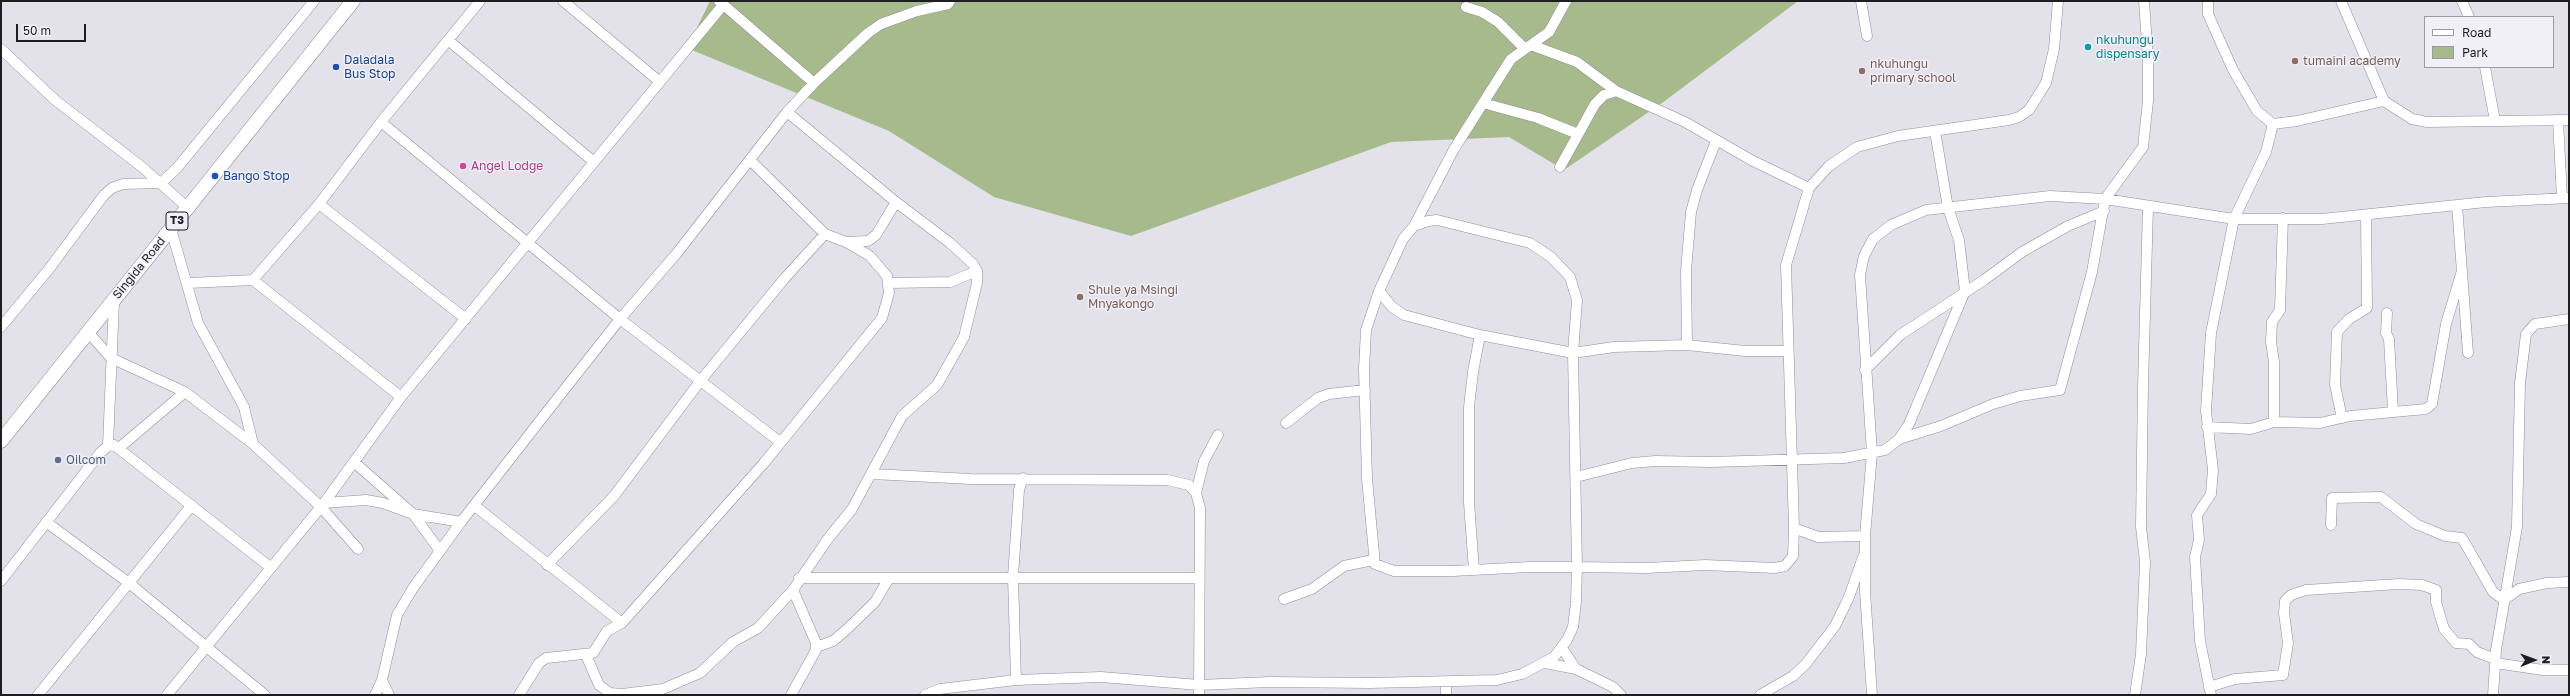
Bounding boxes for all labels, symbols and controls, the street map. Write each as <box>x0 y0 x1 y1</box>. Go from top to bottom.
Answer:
scale bar <box>18 16 88 42</box>
legend <box>2424 16 2554 68</box>
text: 50 m <box>23 23 51 38</box>
text: Road <box>2462 25 2491 40</box>
place label: nkuhungu dispensary <box>2096 33 2160 61</box>
marker: nkuhungu dispensary <box>2083 42 2093 52</box>
text: Park <box>2462 45 2488 60</box>
place label: Daladala Bus Stop <box>344 53 395 81</box>
place label: tumaini academy <box>2303 54 2401 68</box>
marker: tumaini academy <box>2290 56 2300 66</box>
place label: nkuhungu primary school <box>1870 57 1956 85</box>
marker: Daladala Bus Stop <box>331 62 341 72</box>
marker: nkuhungu primary school <box>1857 66 1867 76</box>
place label: Angel Lodge <box>471 159 543 173</box>
marker: Angel Lodge <box>458 161 468 171</box>
place label: Bango Stop <box>223 169 290 183</box>
marker: Bango Stop <box>210 171 220 181</box>
road number: T3 <box>166 212 188 230</box>
street label: Singida Road <box>110 234 168 302</box>
place label: Shule ya Msingi Mnyakongo <box>1088 283 1178 311</box>
marker: Shule ya Msingi Mnyakongo <box>1075 292 1085 302</box>
place label: Oilcom <box>66 453 106 467</box>
marker: Oilcom <box>53 455 63 465</box>
north arrow <box>2514 640 2554 680</box>
text: N <box>2540 655 2553 664</box>

